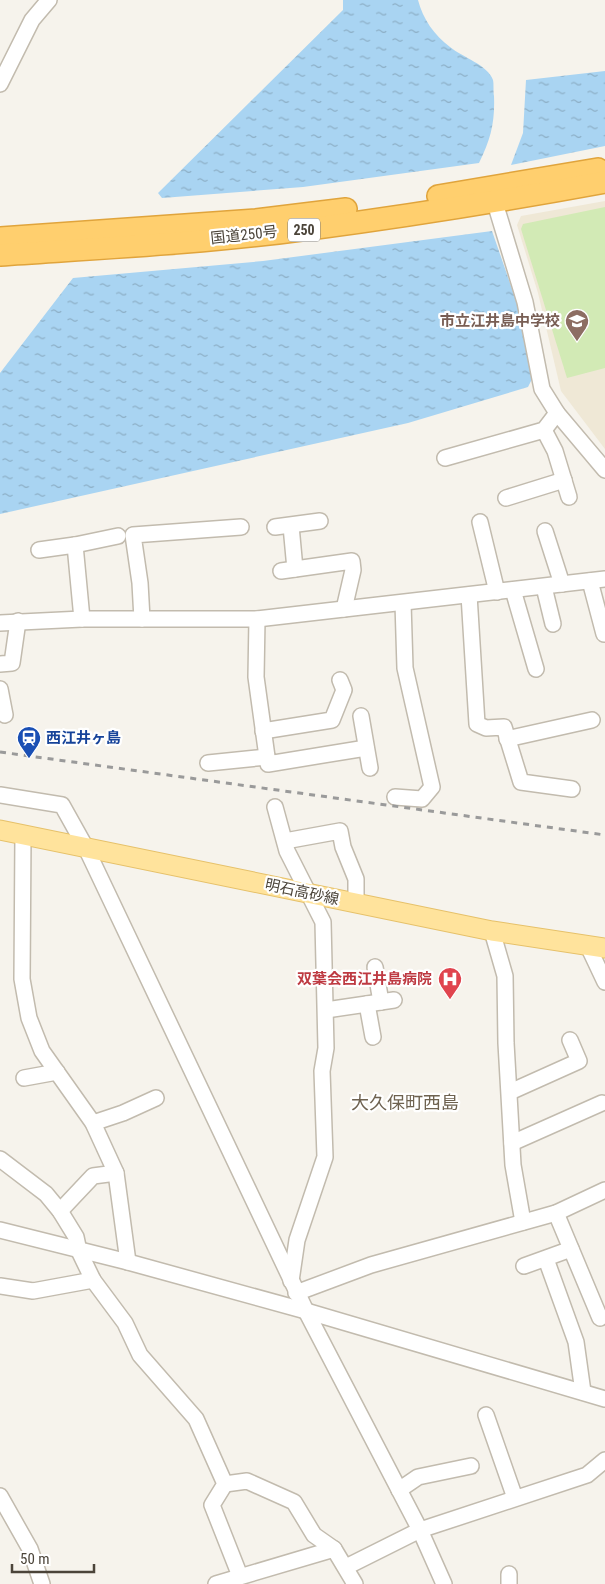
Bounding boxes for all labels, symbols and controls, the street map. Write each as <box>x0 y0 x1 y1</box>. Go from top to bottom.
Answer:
road number: 250 <box>288 218 320 242</box>
street label: 国道250号 <box>210 223 278 247</box>
school or university icon: 市立江井島中学校 <box>564 308 590 342</box>
place label: 市立江井島中学校 <box>440 312 560 330</box>
station icon: 西江井ヶ島 <box>16 725 42 759</box>
place label: 西江井ヶ島 <box>46 729 121 747</box>
street label: 明石高砂線 <box>263 875 341 909</box>
hospital icon: 双葉会西江井島病院 <box>437 966 463 1000</box>
place label: 双葉会西江井島病院 <box>297 970 432 988</box>
district label: 大久保町西島 <box>351 1092 459 1113</box>
scale bar <box>12 1542 95 1574</box>
text: 50 m <box>20 1550 50 1568</box>

